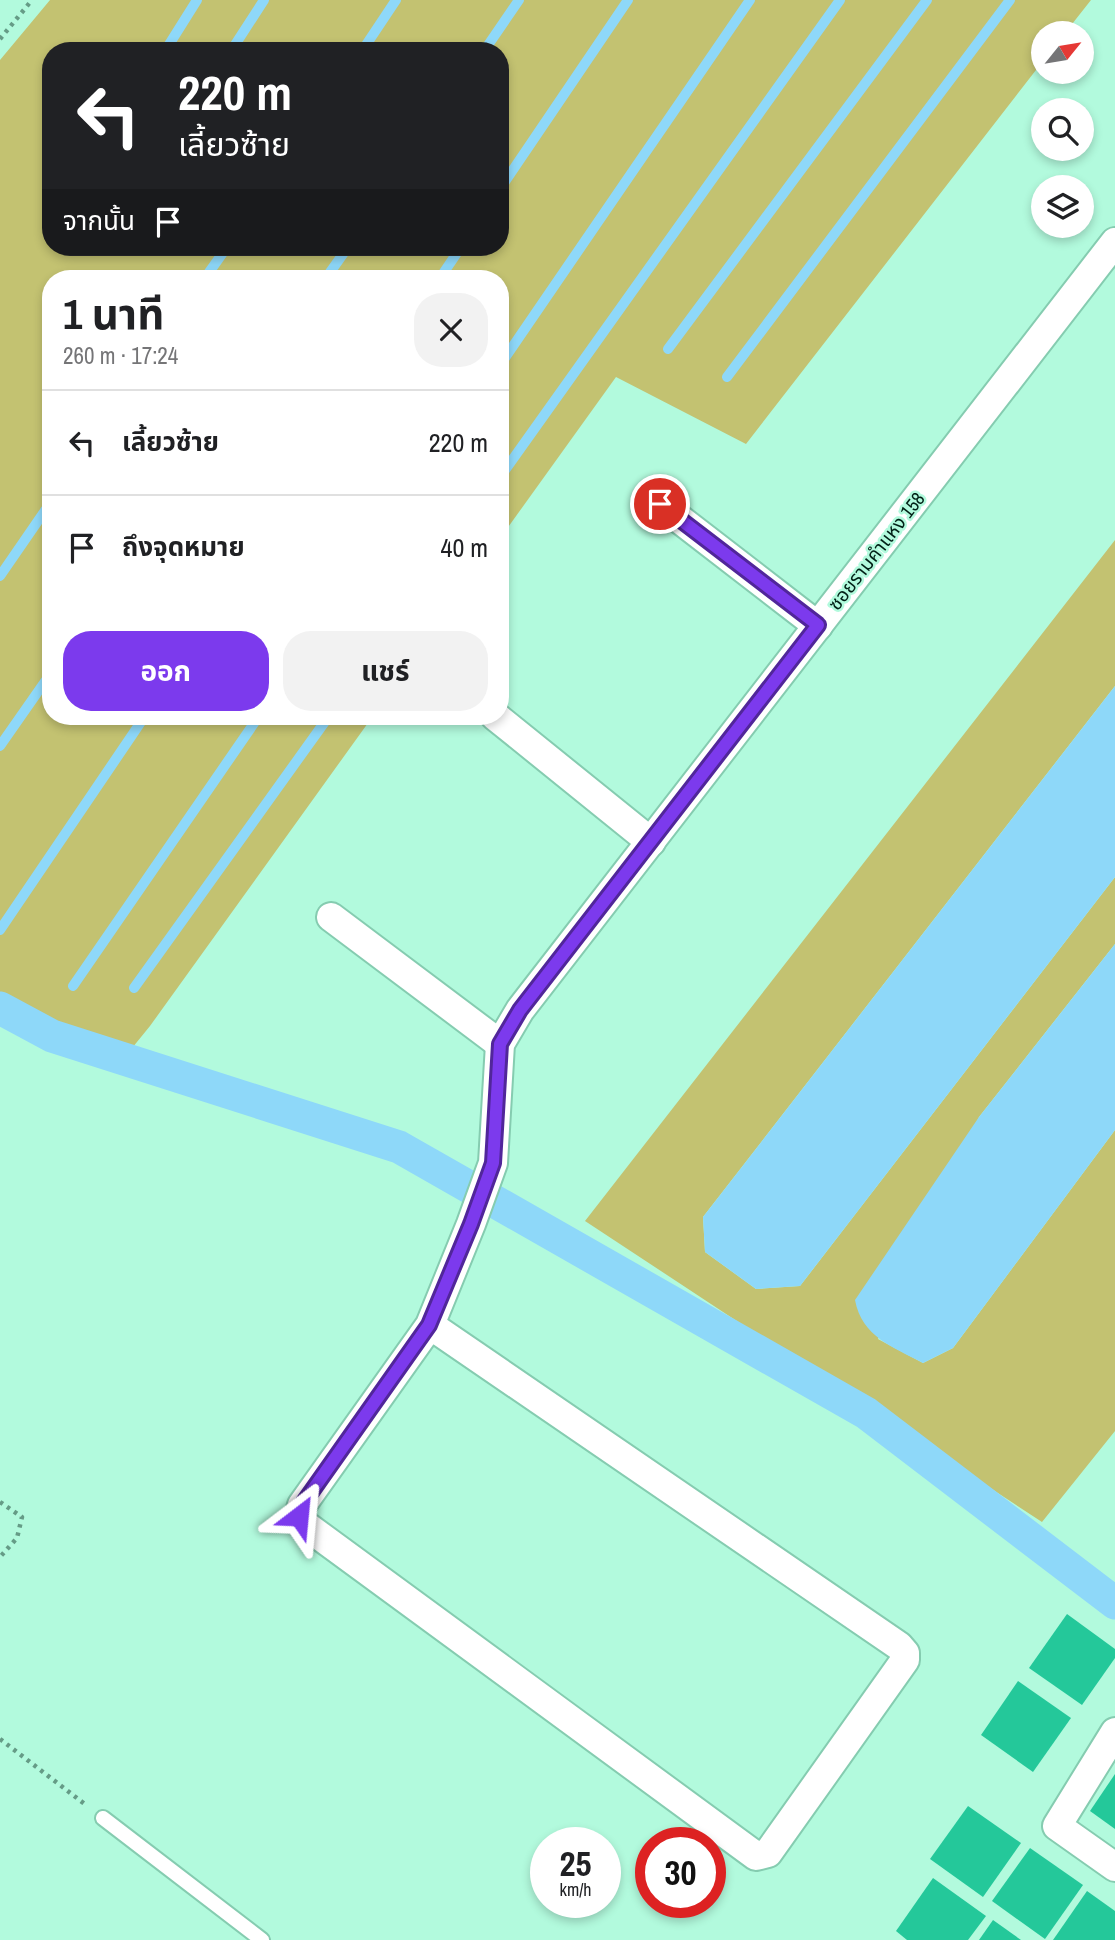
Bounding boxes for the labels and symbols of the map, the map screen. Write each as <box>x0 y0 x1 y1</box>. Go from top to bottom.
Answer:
north arrow <box>1031 21 1094 84</box>
pin <box>630 474 690 534</box>
street label: ซอยรามคำแหง 158 <box>822 487 930 615</box>
position arrow <box>262 1479 336 1553</box>
speed limit sign: 30 <box>635 1827 726 1918</box>

